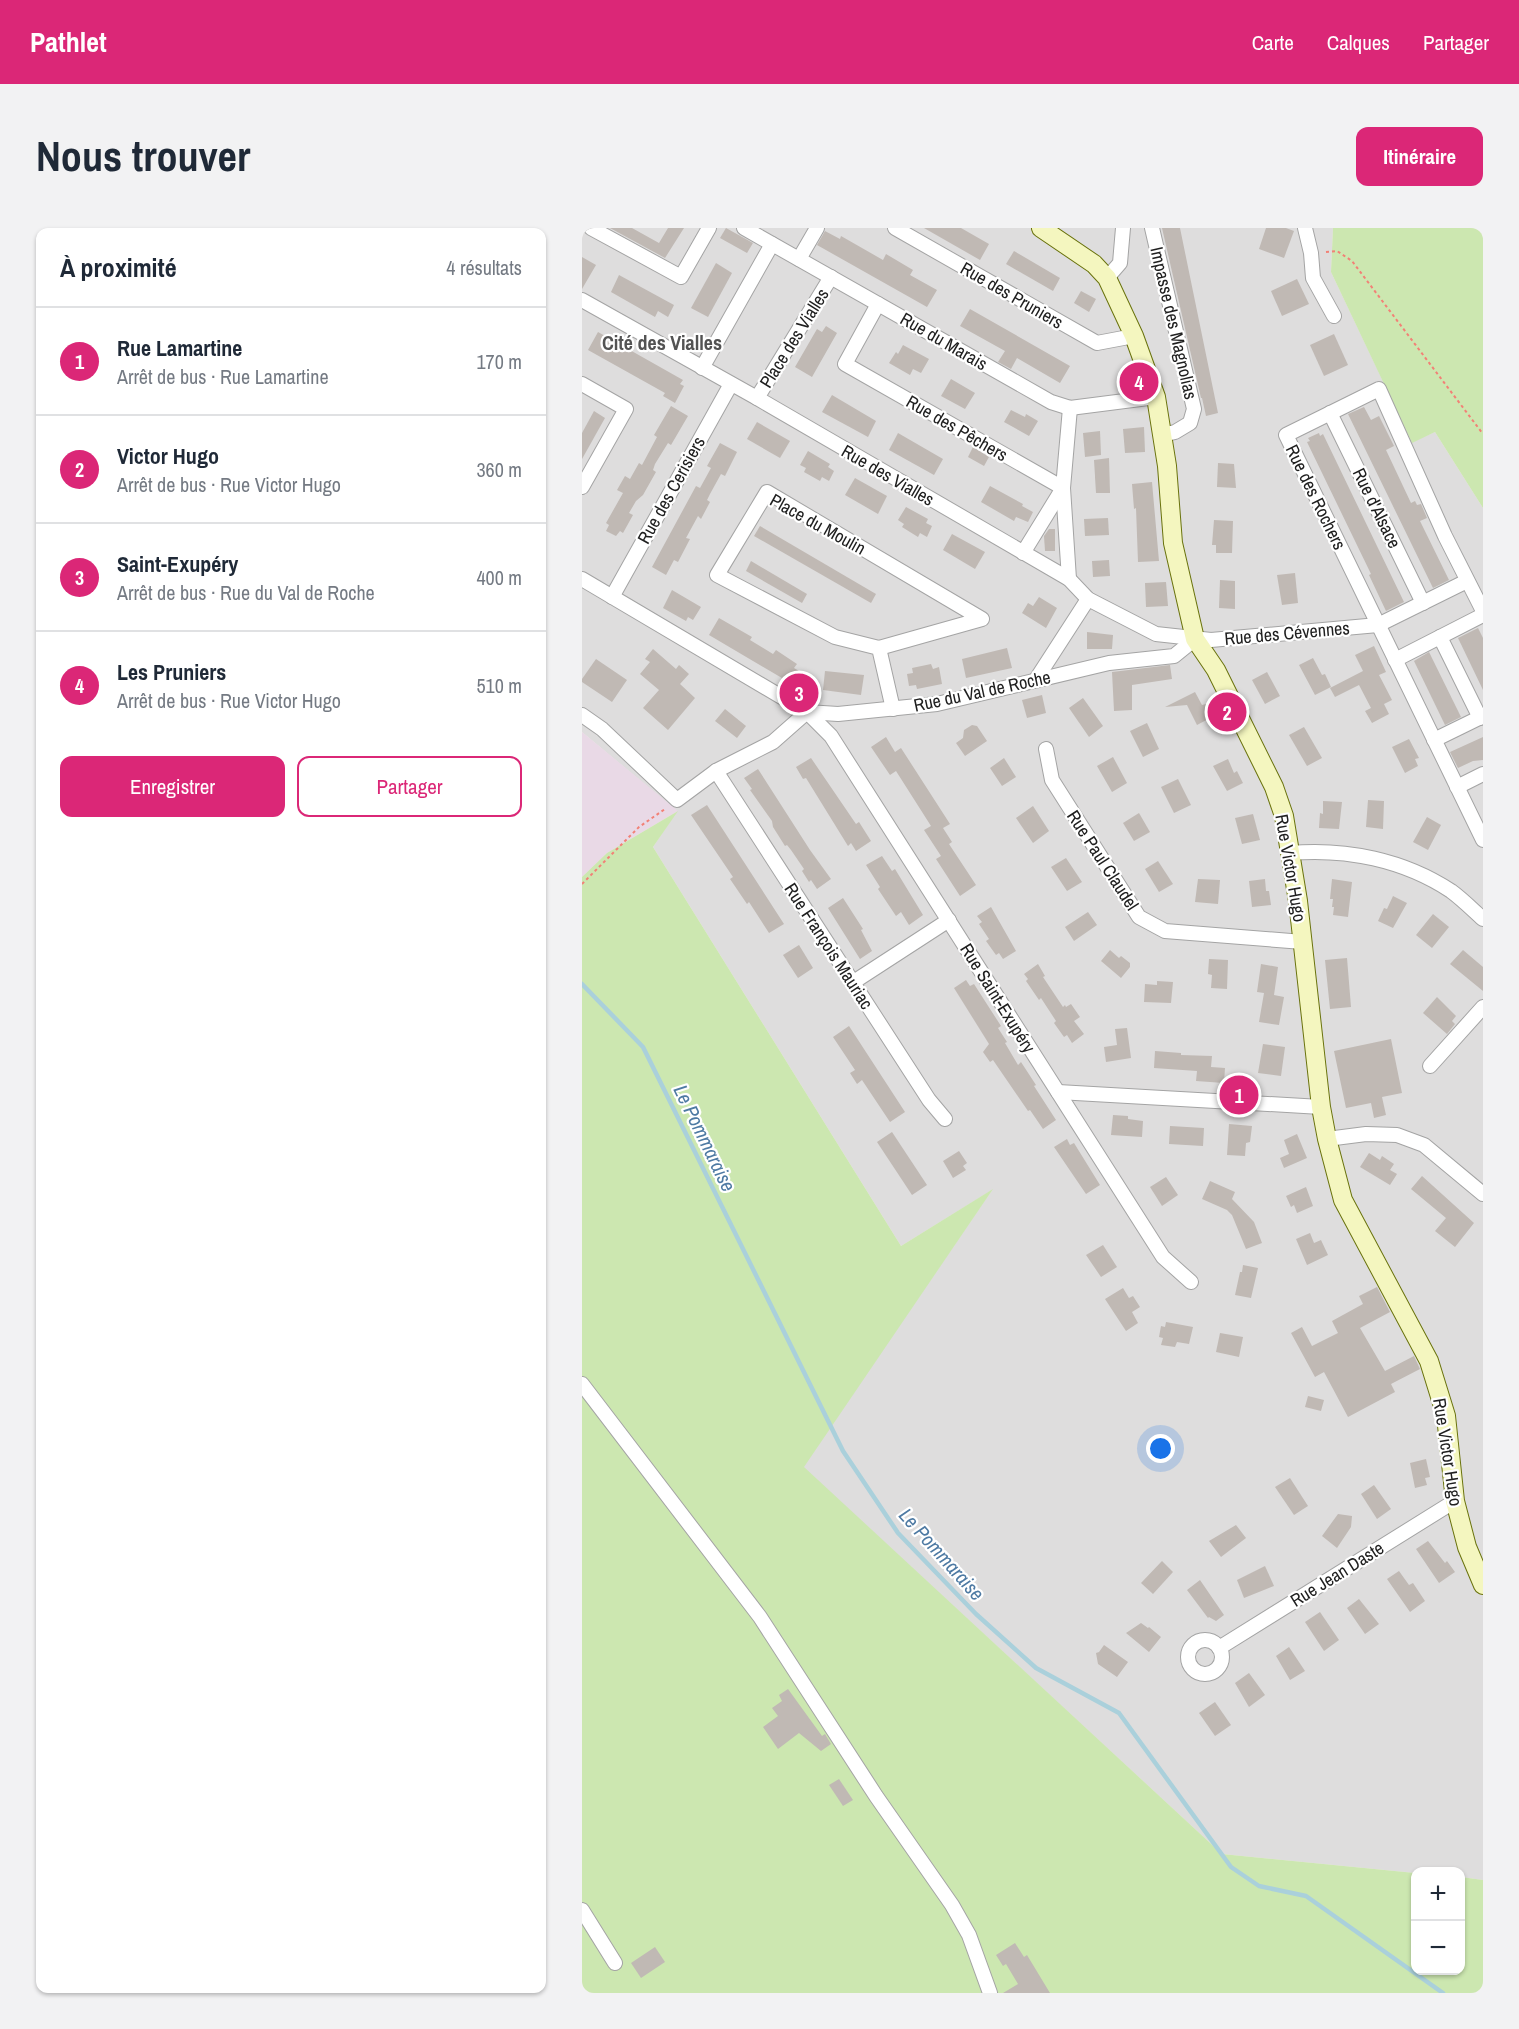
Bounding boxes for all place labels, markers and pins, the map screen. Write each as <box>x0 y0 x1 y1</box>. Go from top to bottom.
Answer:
pin: 4 <box>1120 360 1158 404</box>
pin: 3 <box>780 670 818 716</box>
pin: 2 <box>1208 690 1246 734</box>
pin: 1 <box>1220 1072 1258 1118</box>

